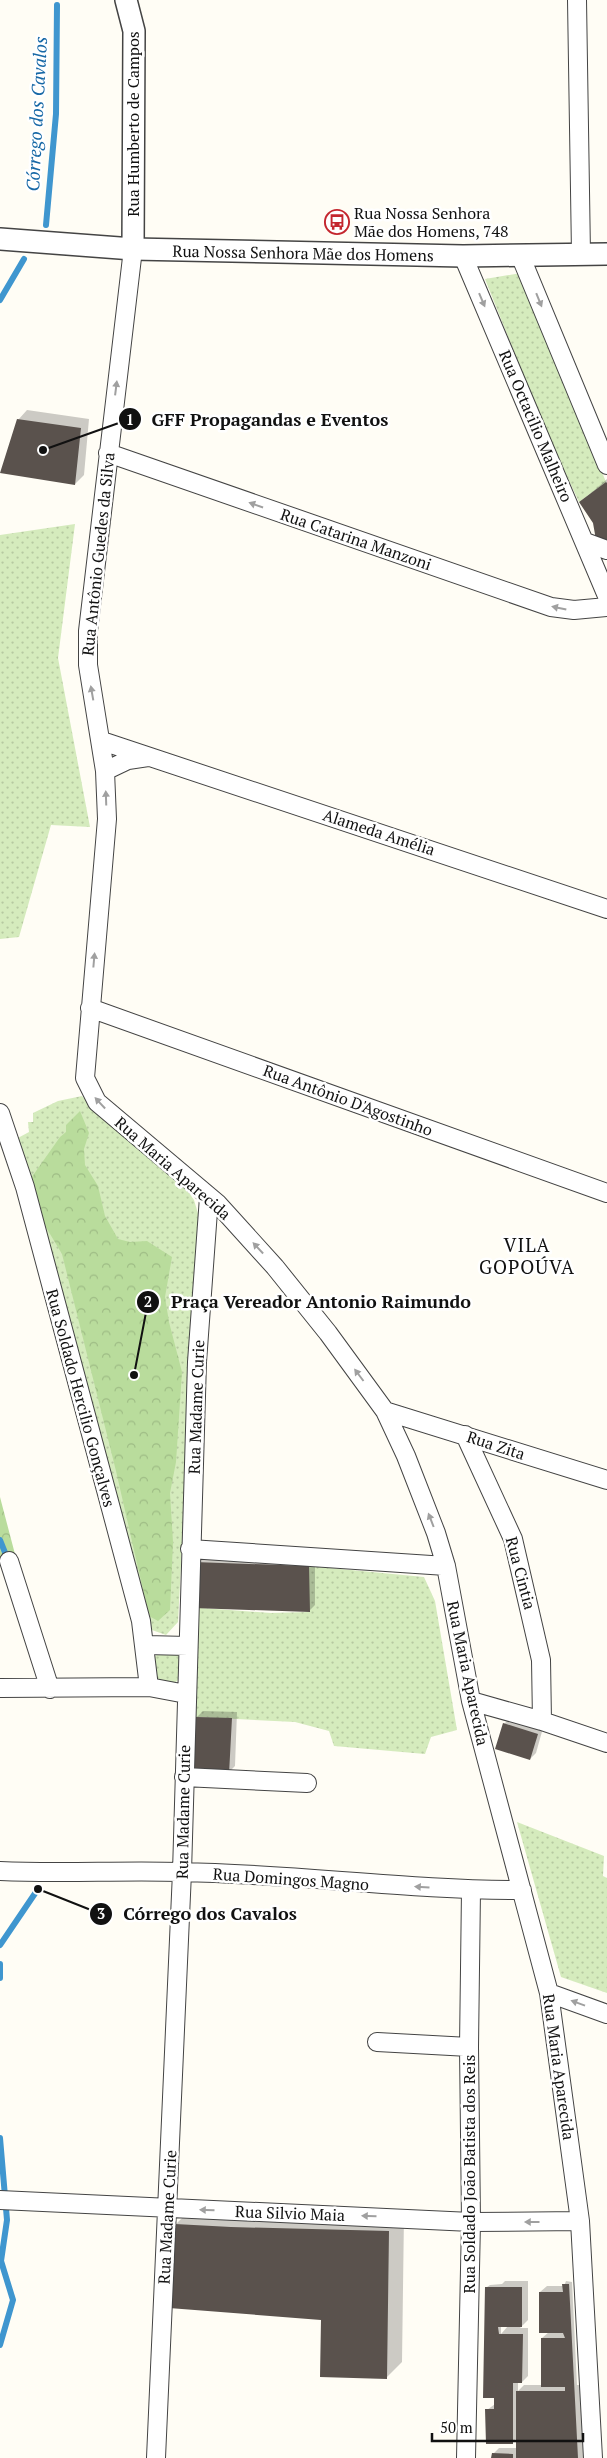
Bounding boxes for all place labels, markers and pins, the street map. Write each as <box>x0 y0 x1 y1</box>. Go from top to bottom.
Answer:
place label: Rua Nossa Senhora Mãe dos Homens, 748 <box>354 202 509 242</box>
bus stop icon: Rua Nossa Senhora Mãe dos Homens, 748 <box>324 209 350 235</box>
callout: GFF Propagandas e Eventos <box>117 403 399 436</box>
callout: Praça Vereador Antonio Raimundo <box>135 1285 481 1318</box>
callout: Córrego dos Cavalos <box>89 1897 307 1930</box>

